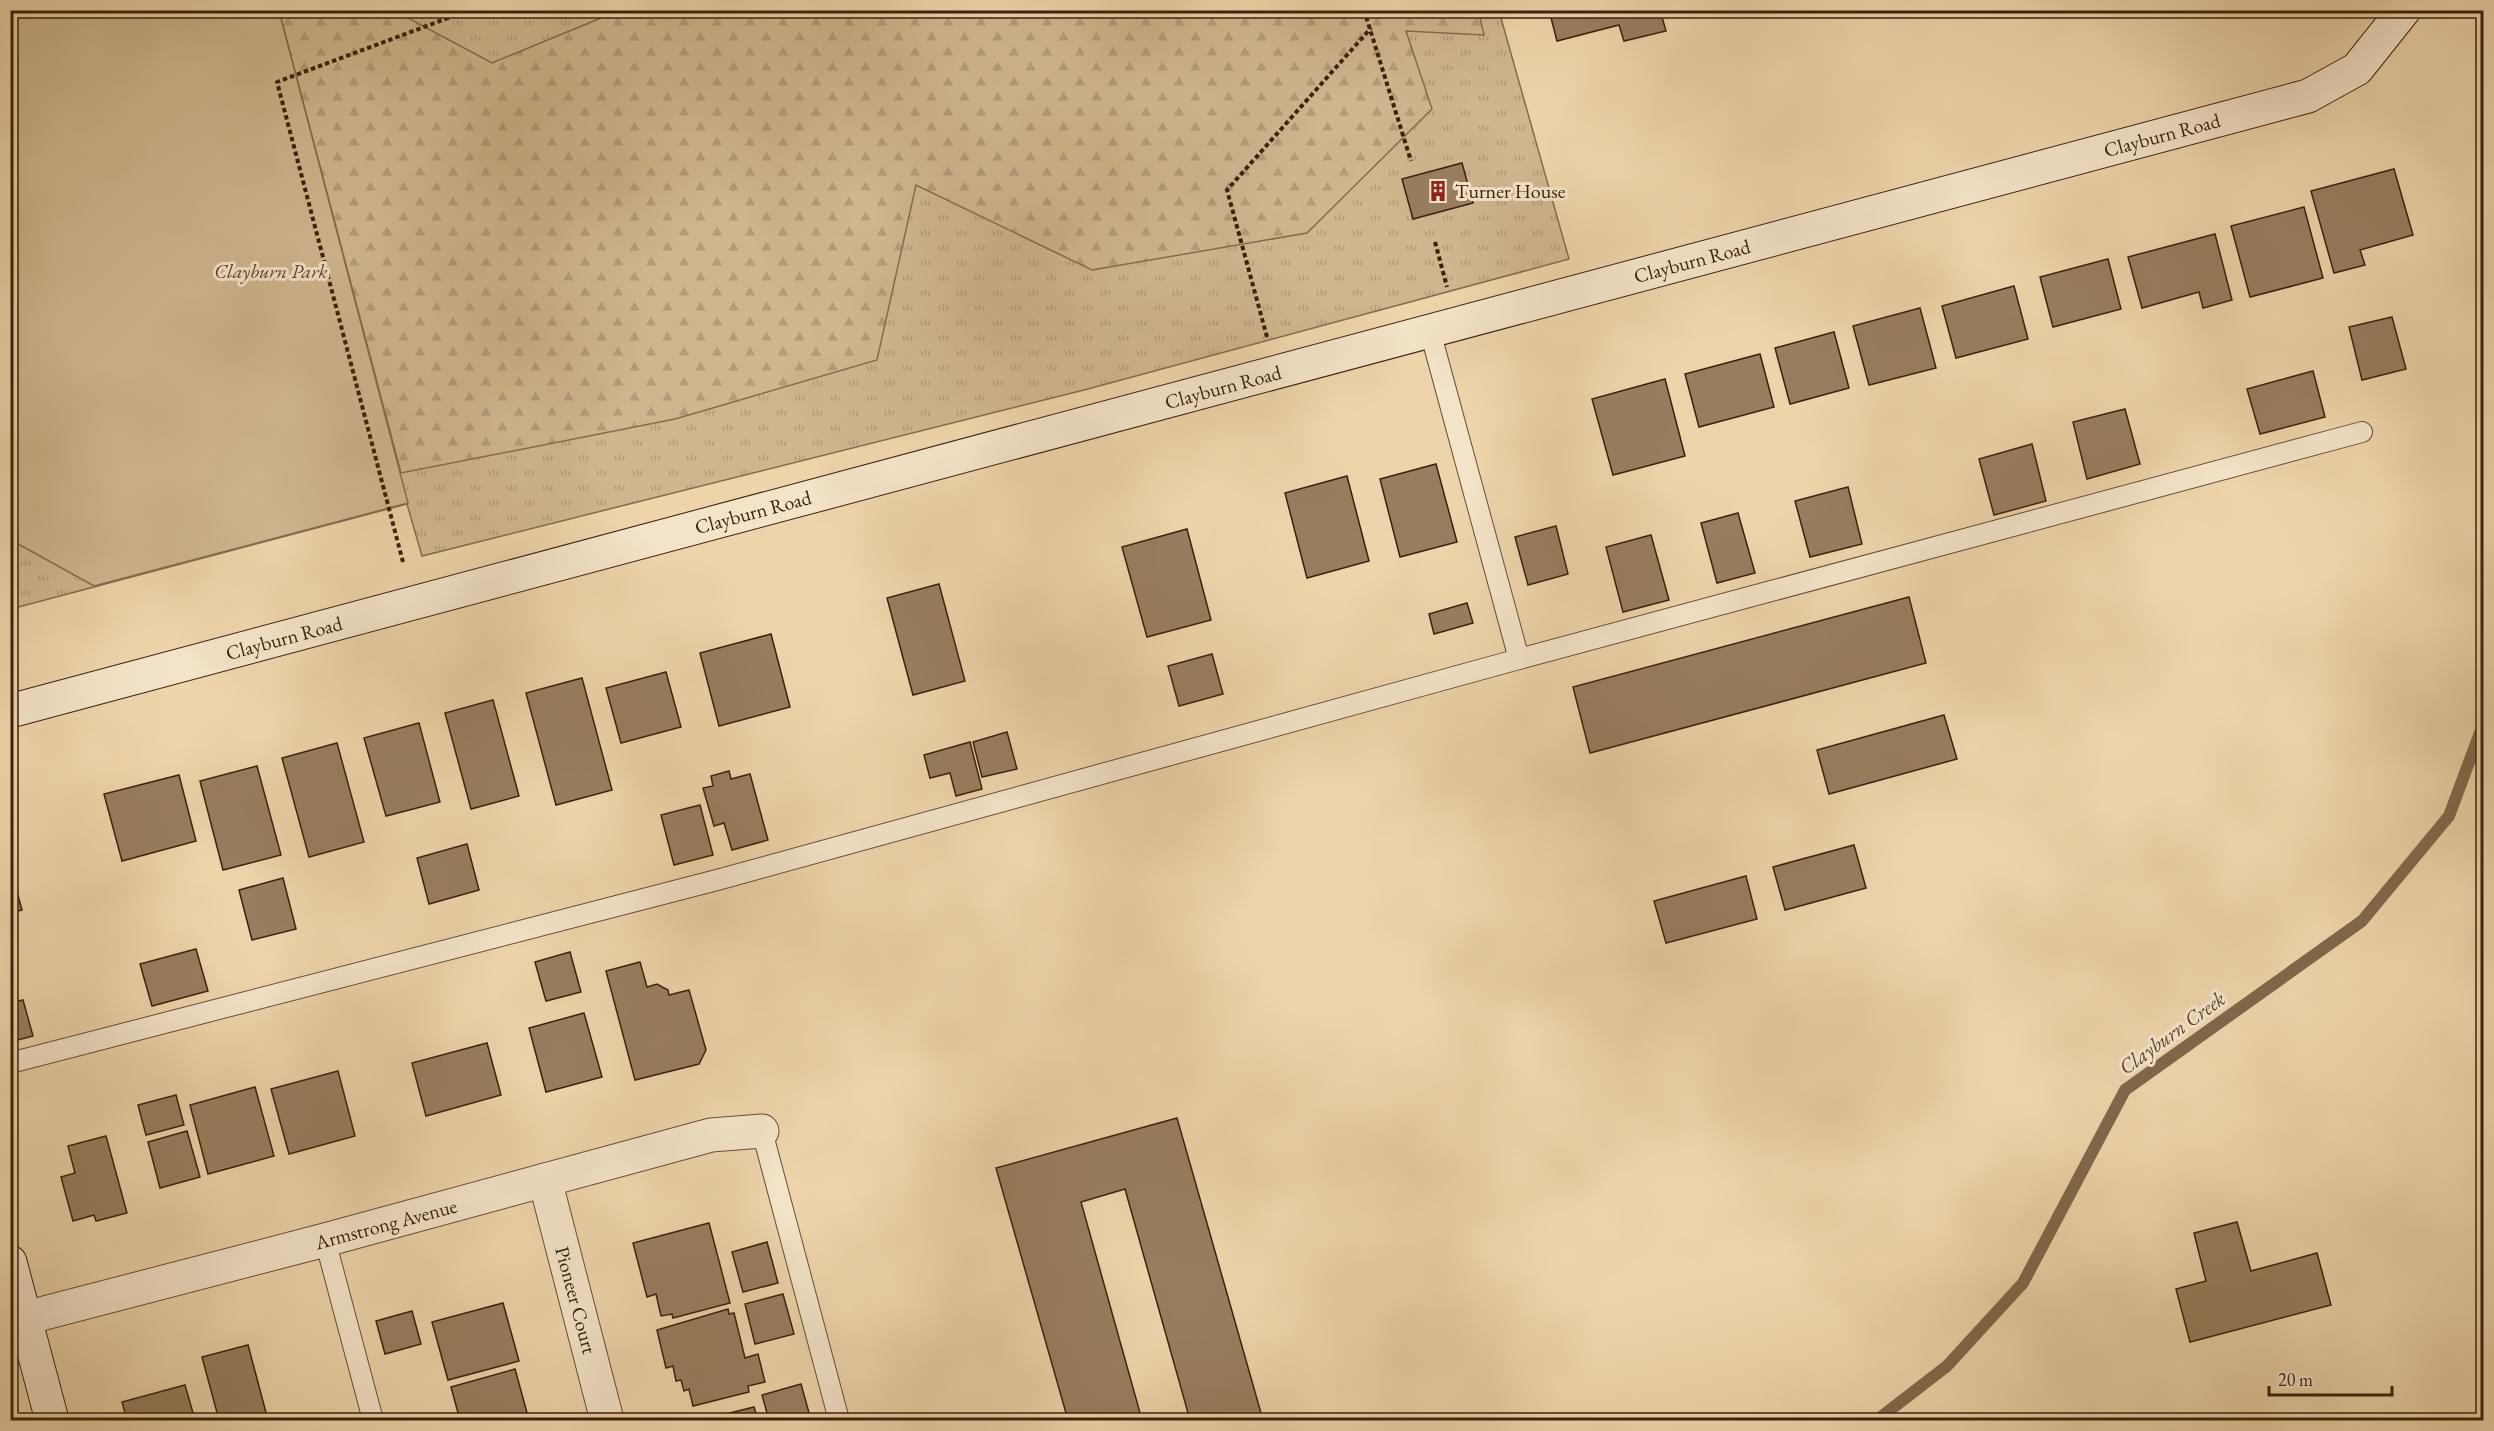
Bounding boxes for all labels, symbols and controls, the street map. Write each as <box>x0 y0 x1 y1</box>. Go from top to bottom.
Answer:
street label: Clayburn Road <box>2101 107 2224 163</box>
place label: Turner House <box>1455 178 1566 204</box>
building icon: Turner House <box>1426 179 1450 203</box>
street label: Clayburn Road <box>1631 233 1754 289</box>
park label: Clayburn Park <box>214 258 328 284</box>
street label: Clayburn Road <box>1162 359 1285 415</box>
street label: Clayburn Road <box>692 484 815 540</box>
street label: Clayburn Road <box>223 610 346 666</box>
water label: Clayburn Creek <box>2113 985 2231 1080</box>
street label: Armstrong Avenue <box>311 1192 460 1256</box>
street label: Pioneer Court <box>549 1243 603 1357</box>
scale bar <box>2269 1359 2392 1397</box>
text: 20 m <box>2278 1368 2313 1391</box>

